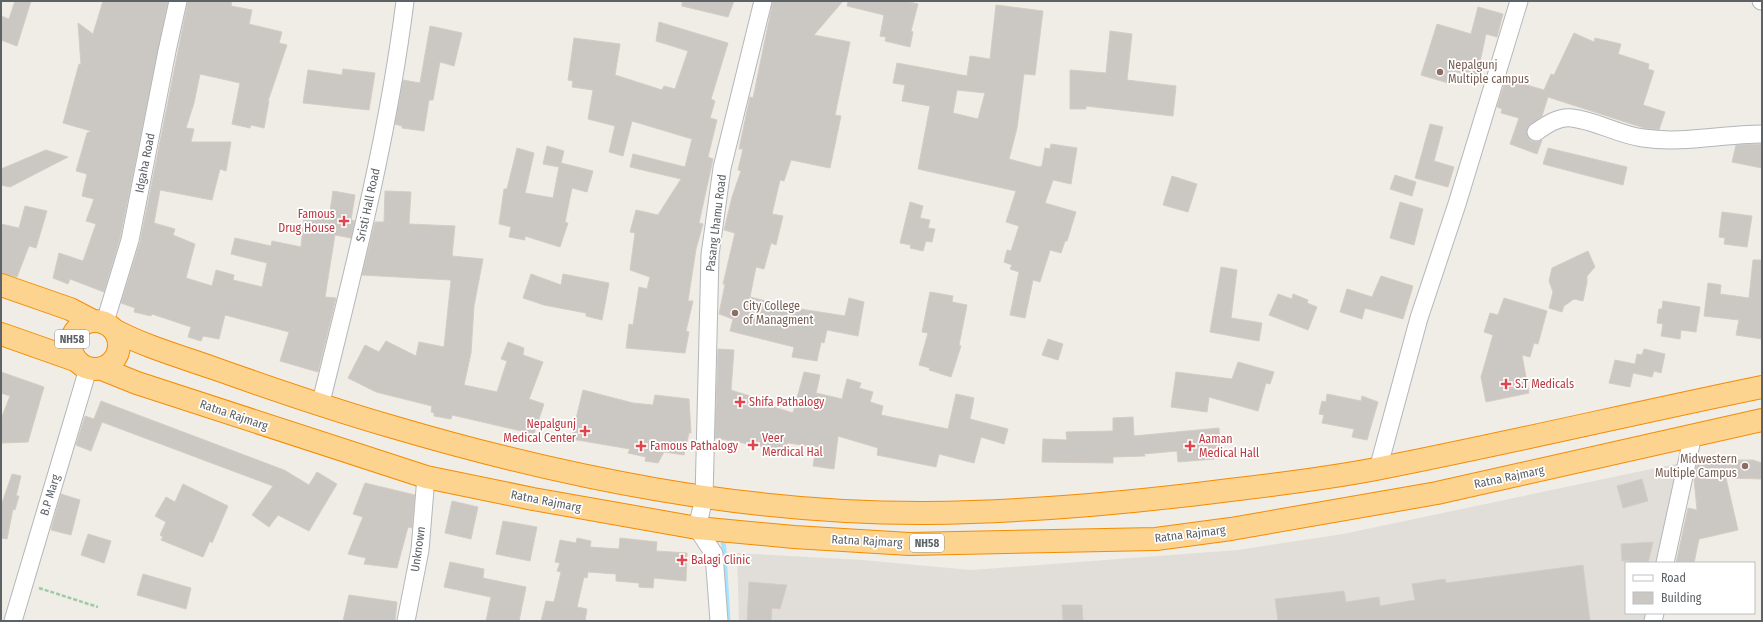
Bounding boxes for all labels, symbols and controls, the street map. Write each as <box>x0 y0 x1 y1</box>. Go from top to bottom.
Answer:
place label: Nepalgunj Multiple campus <box>1448 58 1529 86</box>
marker: Nepalgunj Multiple campus <box>1435 67 1445 77</box>
street label: Idgaha Road <box>132 132 158 194</box>
street label: Sristi Hall Road <box>353 167 383 243</box>
street label: Pasang Lhamu Road <box>703 174 729 272</box>
place label: Famous Drug House <box>278 207 335 235</box>
marker: Famous Drug House <box>338 215 350 227</box>
place label: City College of Managment <box>743 299 813 327</box>
marker: City College of Managment <box>730 308 740 318</box>
road number: NH58 <box>55 330 89 348</box>
place label: S.T Medicals <box>1515 377 1574 391</box>
marker: S.T Medicals <box>1500 378 1512 390</box>
place label: Shifa Pathalogy <box>749 395 825 409</box>
marker: Shifa Pathalogy <box>734 396 746 408</box>
street label: Ratna Rajmarg <box>198 397 270 433</box>
place label: Nepalgunj Medical Center <box>503 417 577 445</box>
marker: Nepalgunj Medical Center <box>579 425 591 437</box>
place label: Veer Merdical Hal <box>762 431 823 459</box>
place label: Aaman Medical Hall <box>1199 432 1259 460</box>
place label: Famous Pathalogy <box>650 439 739 453</box>
marker: Veer Merdical Hal <box>747 439 759 451</box>
marker: Famous Pathalogy <box>635 440 647 452</box>
marker: Aaman Medical Hall <box>1184 440 1196 452</box>
place label: Midwestern Multiple Campus <box>1655 452 1737 480</box>
marker: Midwestern Multiple Campus <box>1740 461 1750 471</box>
street label: Ratna Rajmarg <box>1473 463 1546 491</box>
street label: B.P Marg <box>37 472 63 517</box>
street label: Ratna Rajmarg <box>510 487 583 515</box>
street label: Ratna Rajmarg <box>1154 523 1227 545</box>
street label: Unknown <box>408 525 428 573</box>
street label: Ratna Rajmarg <box>831 532 903 550</box>
road number: NH58 <box>910 534 944 552</box>
place label: Balagi Clinic <box>691 553 750 567</box>
marker: Balagi Clinic <box>676 554 688 566</box>
legend <box>1625 562 1755 614</box>
text: Road <box>1661 571 1686 585</box>
text: Building <box>1661 591 1702 605</box>

